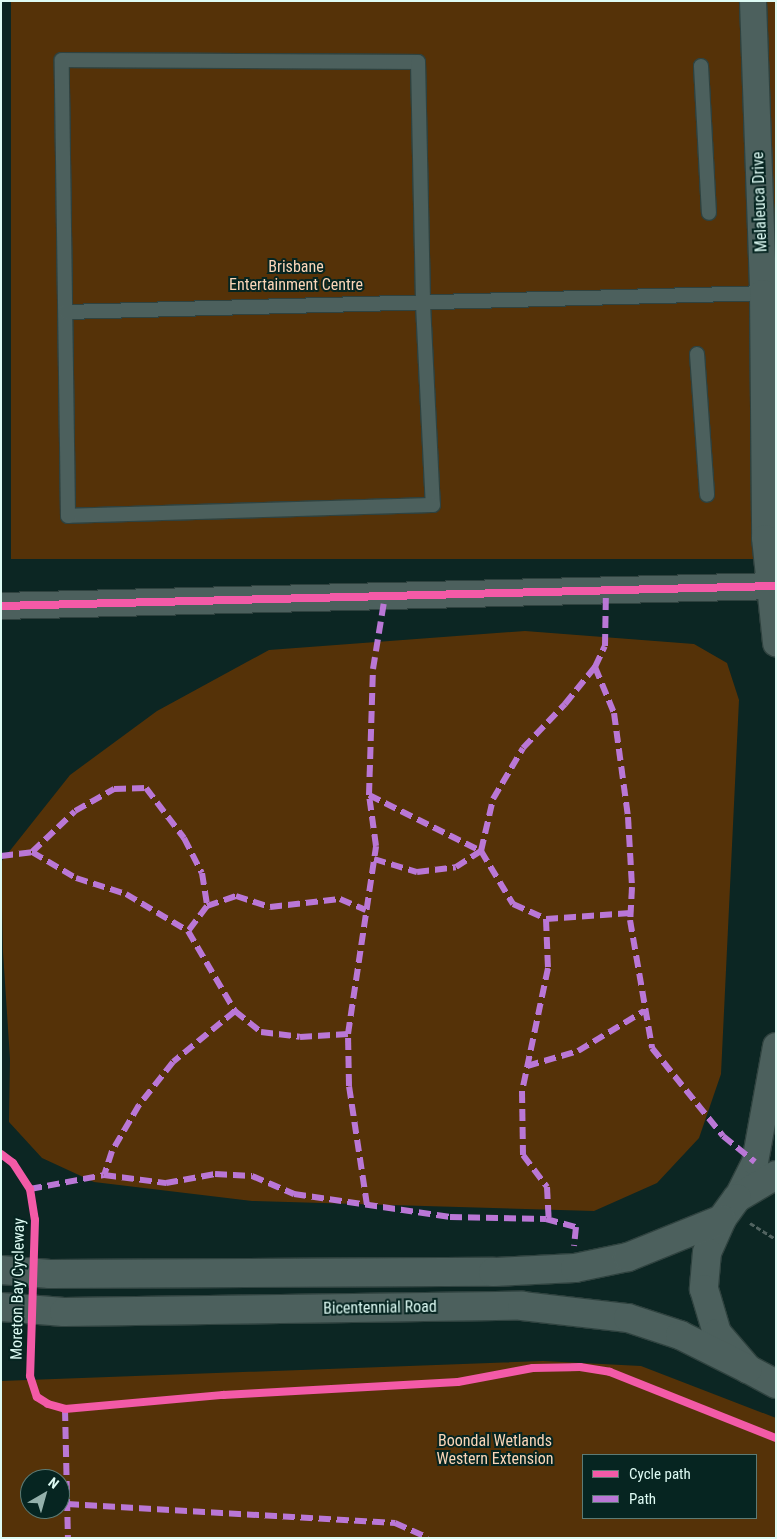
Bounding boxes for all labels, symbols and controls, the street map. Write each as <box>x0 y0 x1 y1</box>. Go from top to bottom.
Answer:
street label: Melaleuca Drive <box>749 151 771 253</box>
park label: Brisbane Entertainment Centre <box>229 257 363 295</box>
street label: Moreton Bay Cycleway <box>7 1218 29 1360</box>
street label: Bicentennial Road <box>323 1297 437 1319</box>
park label: Boondal Wetlands Western Extension <box>437 1431 553 1469</box>
legend <box>582 1454 757 1519</box>
text: Cycle path <box>629 1465 691 1483</box>
north arrow <box>20 1469 70 1519</box>
text: N <box>45 1474 62 1492</box>
text: Path <box>629 1490 656 1508</box>

